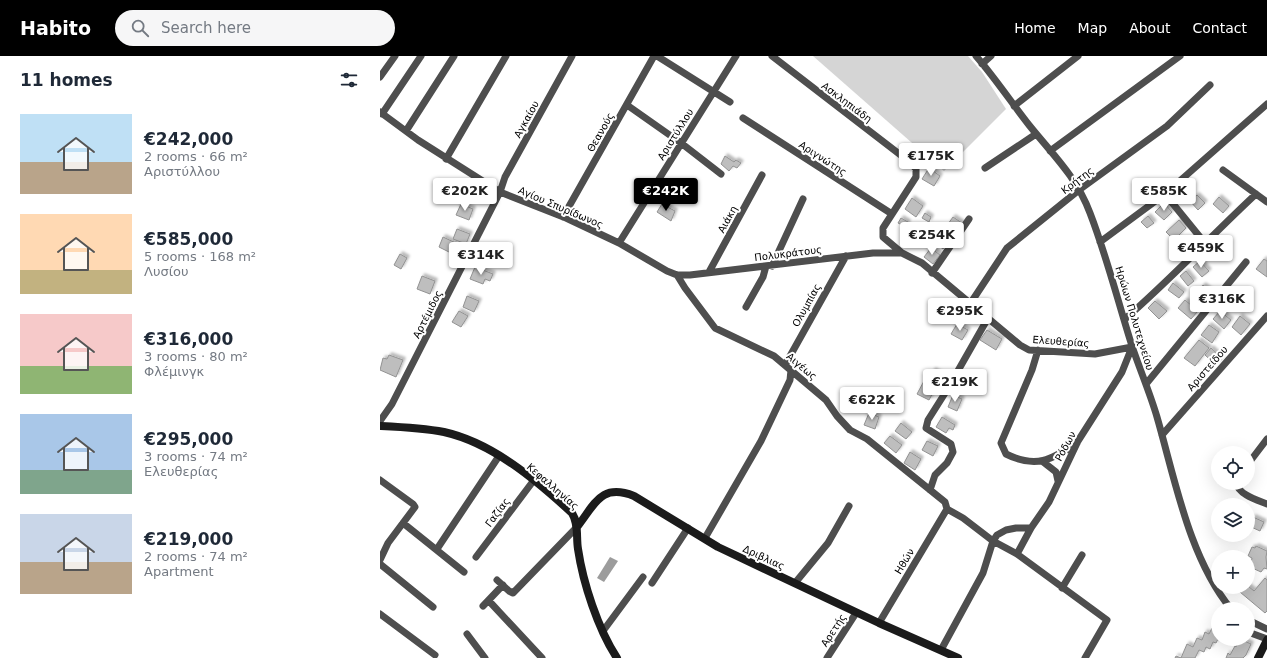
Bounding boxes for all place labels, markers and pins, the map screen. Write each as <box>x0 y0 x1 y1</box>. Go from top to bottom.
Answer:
pin: €175K <box>903 143 959 177</box>
pin: €202K <box>437 178 493 212</box>
pin: €242K <box>638 178 694 212</box>
pin: €585K <box>1136 178 1192 212</box>
pin: €254K <box>904 222 960 256</box>
pin: €459K <box>1173 235 1229 269</box>
pin: €314K <box>453 242 509 276</box>
pin: €316K <box>1194 286 1250 320</box>
pin: €295K <box>932 298 988 332</box>
pin: €219K <box>927 369 983 403</box>
pin: €622K <box>844 387 900 421</box>

